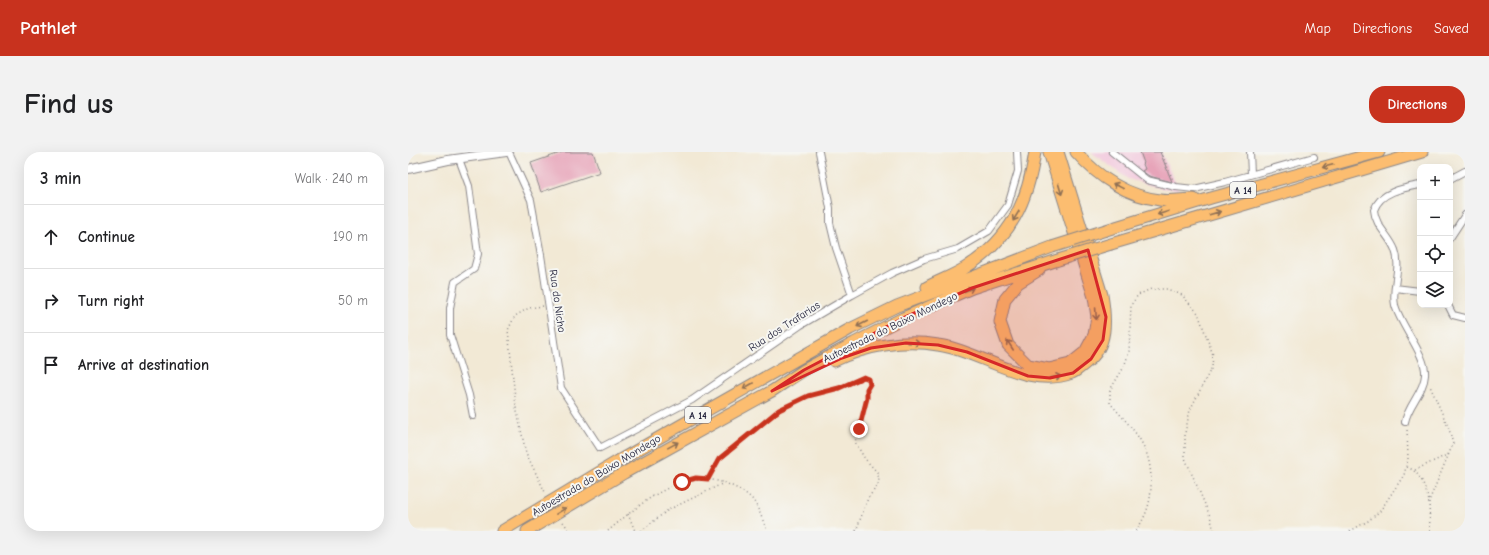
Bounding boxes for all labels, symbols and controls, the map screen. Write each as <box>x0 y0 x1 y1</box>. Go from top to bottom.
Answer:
text: Pathlet <box>20 17 76 39</box>
text: Map <box>1304 20 1331 37</box>
text: Directions <box>1353 20 1412 37</box>
text: Saved <box>1434 20 1469 37</box>
button: Directions <box>1369 86 1465 123</box>
text: Find us <box>24 88 113 120</box>
one-way arrow <box>1322 163 1335 170</box>
map controls <box>1417 164 1453 308</box>
button: + <box>1417 164 1453 200</box>
text: 3 min <box>40 169 81 188</box>
text: Walk · 240 m <box>295 171 368 186</box>
one-way arrow <box>1113 182 1125 189</box>
road number: A 14 <box>1230 182 1256 198</box>
one-way arrow <box>1057 183 1065 195</box>
button: − <box>1417 200 1453 236</box>
one-way arrow <box>1209 209 1222 216</box>
one-way arrow <box>1011 210 1020 221</box>
one-way arrow <box>1156 210 1169 217</box>
icon: ahead <box>40 226 62 248</box>
text: Continue <box>78 228 135 246</box>
text: 190 m <box>333 229 368 244</box>
button: locate <box>1417 236 1453 272</box>
street label: Rua do Nicho <box>547 269 568 334</box>
button: layers <box>1417 272 1453 308</box>
one-way arrow <box>962 285 974 293</box>
street label: Autoestrada do Baixo Mondego <box>821 289 960 366</box>
icon: right <box>40 290 62 312</box>
text: Turn right <box>78 292 144 310</box>
text: 50 m <box>338 293 368 308</box>
street label: Rua dos Trafarias <box>746 298 823 354</box>
one-way arrow <box>1092 307 1099 320</box>
one-way arrow <box>856 320 868 328</box>
one-way arrow <box>1005 339 1014 350</box>
one-way arrow <box>907 340 920 347</box>
icon: arrive <box>40 354 62 376</box>
text: Arrive at destination <box>78 356 209 374</box>
one-way arrow <box>1048 372 1061 380</box>
one-way arrow <box>742 383 754 391</box>
road number: A 14 <box>685 407 711 423</box>
route end <box>850 420 868 438</box>
street label: Autoestrada do Baixo Mondego <box>530 432 663 519</box>
one-way arrow <box>667 441 679 449</box>
route start <box>673 473 691 491</box>
one-way arrow <box>555 506 566 515</box>

